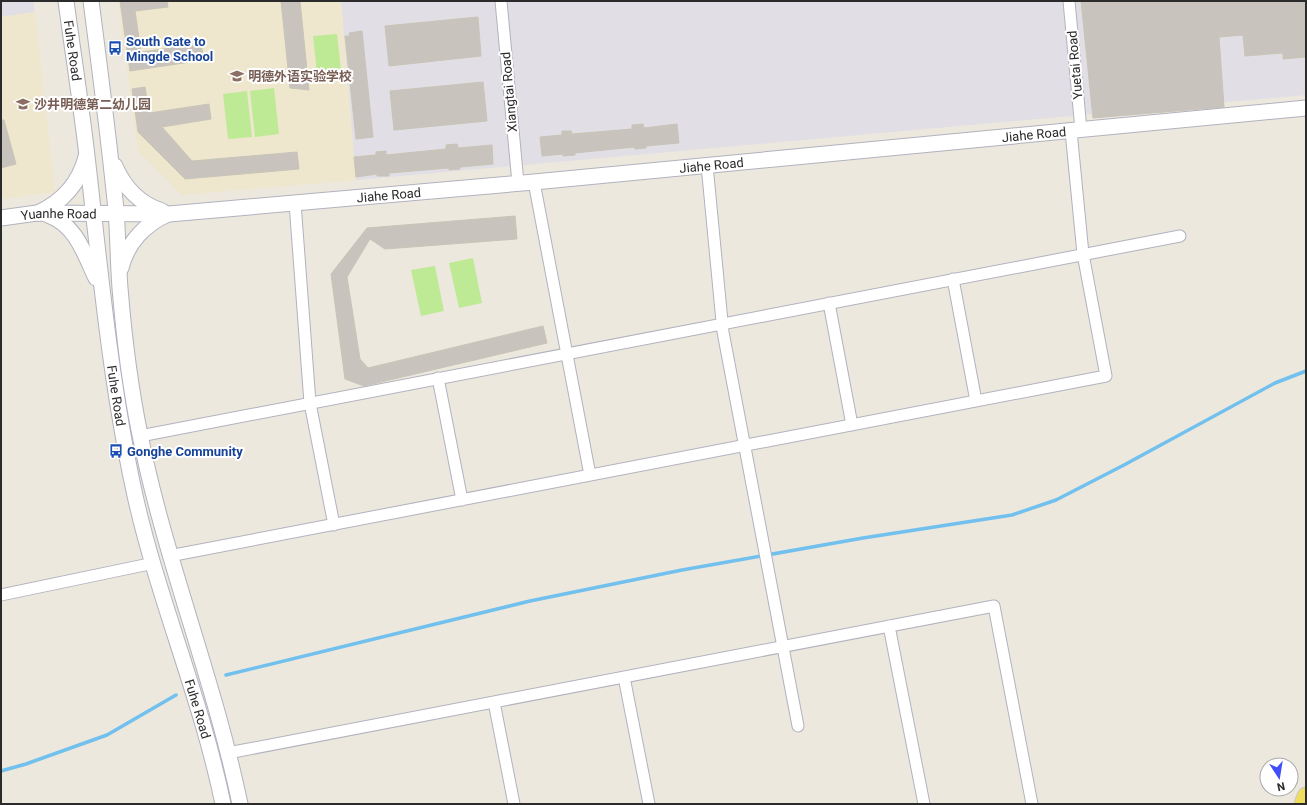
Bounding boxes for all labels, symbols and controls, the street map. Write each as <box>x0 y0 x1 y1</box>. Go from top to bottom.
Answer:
street label: Fuhe Road <box>61 19 85 82</box>
street label: Yuetai Road <box>1065 30 1085 100</box>
place label: South Gate to Mingde School <box>126 34 213 64</box>
bus stop icon: South Gate to Mingde School <box>107 40 123 56</box>
street label: Xiangtai Road <box>498 51 520 133</box>
school or university icon: 明德外语实验学校 <box>229 68 245 84</box>
place label: 明德外语实验学校 <box>248 69 352 84</box>
school or university icon: 沙井明德第二幼儿园 <box>15 96 31 112</box>
place label: 沙井明德第二幼儿园 <box>34 97 151 112</box>
street label: Jiahe Road <box>1001 124 1067 145</box>
street label: Jiahe Road <box>679 154 744 176</box>
street label: Jiahe Road <box>356 184 422 205</box>
street label: Yuanhe Road <box>20 205 97 223</box>
street label: Fuhe Road <box>105 364 129 427</box>
bus stop icon: Gonghe Community <box>108 443 124 459</box>
place label: Gonghe Community <box>127 444 243 459</box>
street label: Fuhe Road <box>182 677 214 740</box>
north arrow <box>1259 757 1299 797</box>
text: N <box>1276 779 1286 794</box>

